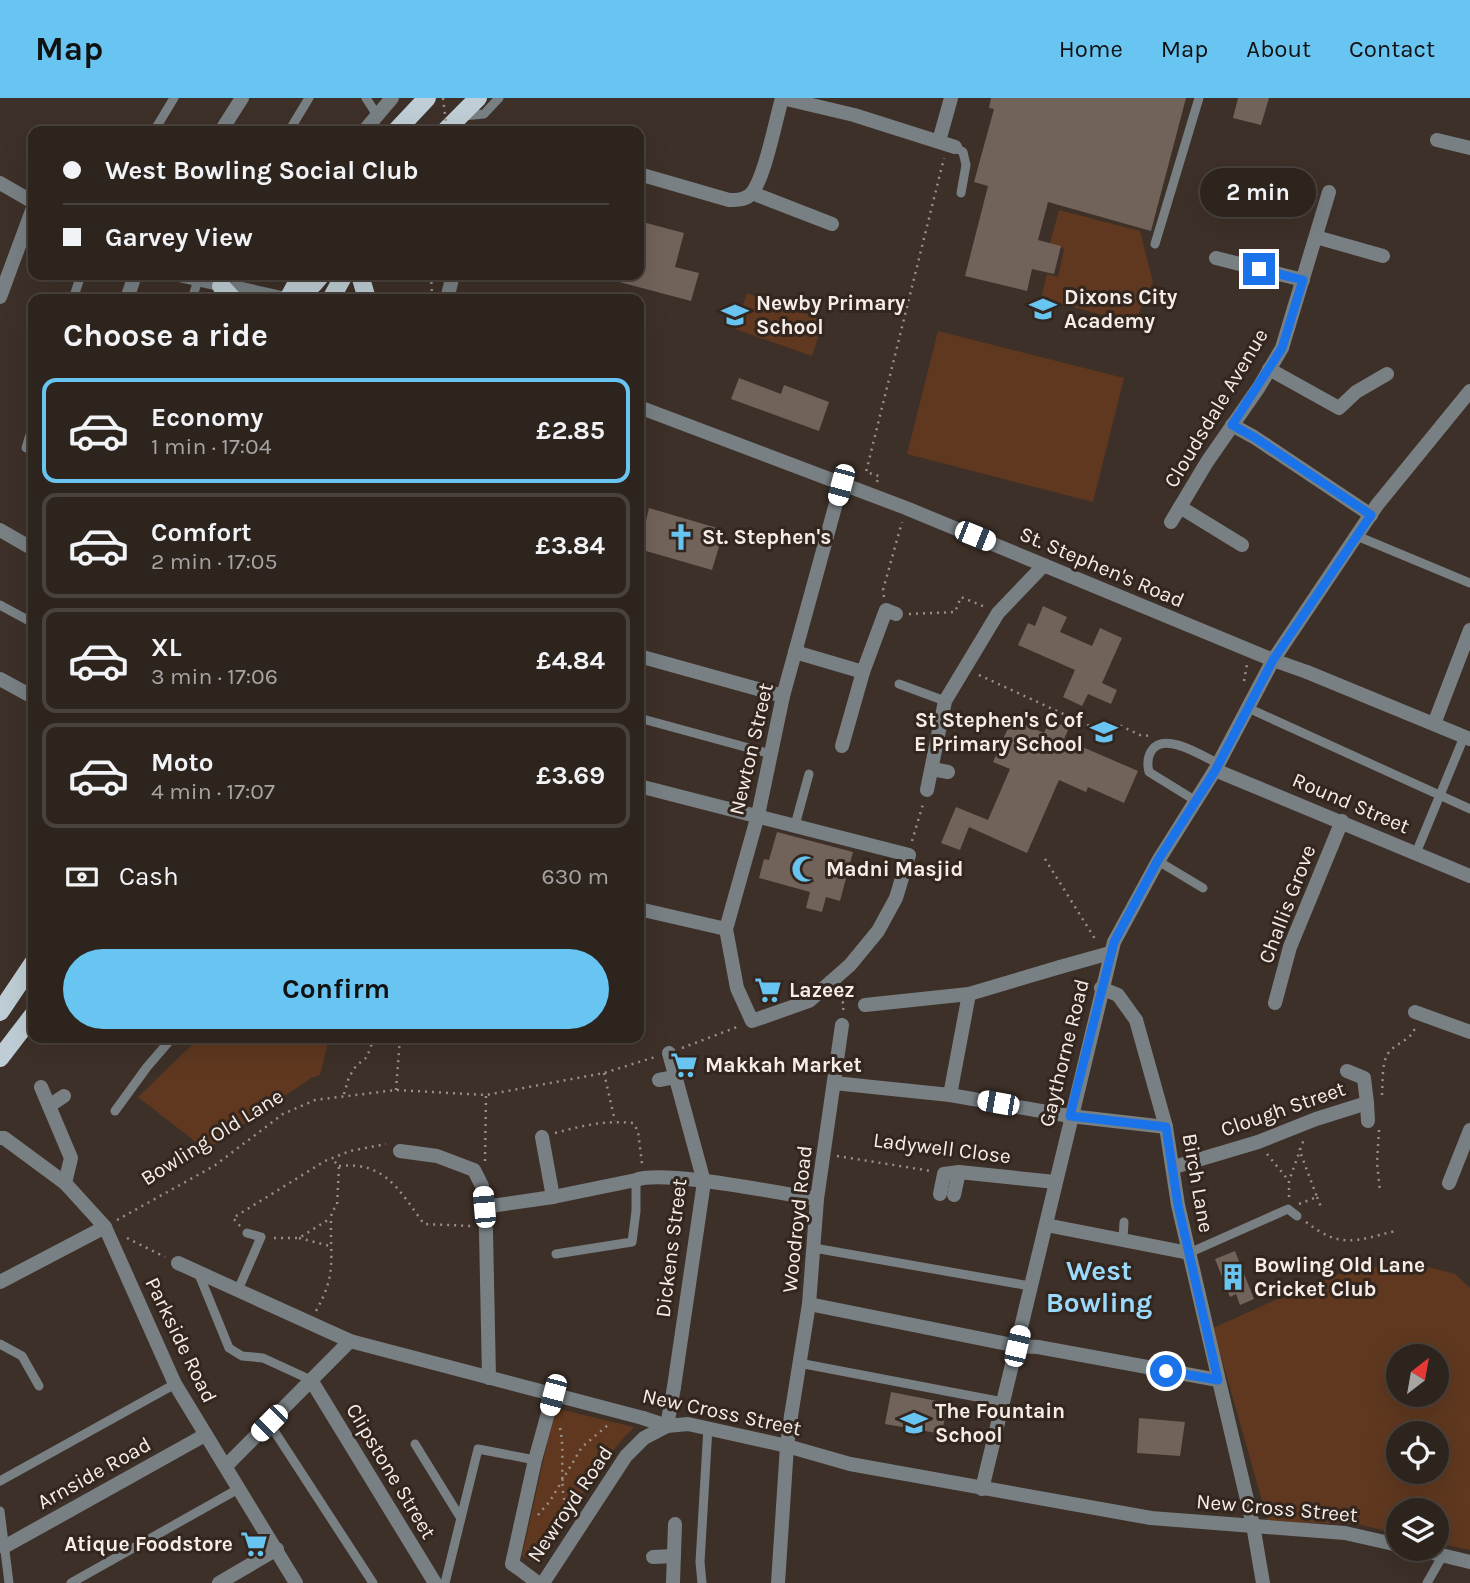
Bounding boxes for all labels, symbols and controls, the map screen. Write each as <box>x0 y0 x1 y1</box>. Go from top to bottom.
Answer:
text: Map <box>35 30 103 68</box>
text: Home <box>1059 35 1123 63</box>
text: Map <box>1161 35 1208 63</box>
text: About <box>1246 35 1311 63</box>
text: Contact <box>1349 35 1435 63</box>
text: West Bowling Social Club <box>105 155 418 186</box>
callout: 2 min <box>1201 167 1317 216</box>
text: 2 min <box>1226 179 1290 206</box>
text: Garvey View <box>105 222 253 253</box>
route end <box>1243 253 1275 285</box>
place label: Dixons City Academy <box>1064 285 1178 333</box>
place label: Newby Primary School <box>756 291 906 339</box>
school or university icon: Dixons City Academy <box>1028 294 1058 324</box>
school or university icon: Newby Primary School <box>720 300 750 330</box>
text: Choose a ride <box>63 317 268 354</box>
street label: Cloudsdale Avenue <box>1159 324 1273 492</box>
icon: car <box>67 399 130 462</box>
text: Economy <box>151 402 263 433</box>
text: £2.85 <box>536 415 605 446</box>
text: 1 min · 17:04 <box>151 433 272 460</box>
car <box>826 462 857 508</box>
icon: car <box>67 514 130 577</box>
text: Comfort <box>151 517 252 548</box>
car <box>952 518 999 554</box>
church icon: St. Stephen's <box>666 522 696 552</box>
street label: St. Stephen's Road <box>1016 522 1188 612</box>
place label: St. Stephen's <box>702 525 831 549</box>
text: £3.84 <box>535 530 605 561</box>
text: 2 min · 17:05 <box>151 548 277 575</box>
icon: car <box>67 629 130 692</box>
text: XL <box>151 632 182 663</box>
text: £4.84 <box>536 645 605 676</box>
text: 3 min · 17:06 <box>151 663 278 690</box>
street label: Newton Street <box>724 680 778 817</box>
place label: St Stephen's C of E Primary School <box>914 708 1083 756</box>
school or university icon: St Stephen's C of E Primary School <box>1089 717 1119 747</box>
icon: car <box>67 744 130 807</box>
text: Moto <box>151 747 213 778</box>
text: £3.69 <box>536 760 605 791</box>
street label: Round Street <box>1289 768 1413 838</box>
text: 4 min · 17:07 <box>151 778 275 805</box>
street label: Challis Grove <box>1253 841 1321 967</box>
mosque icon: Madni Masjid <box>790 854 820 884</box>
place label: Madni Masjid <box>826 857 963 881</box>
icon: cash <box>63 858 101 896</box>
text: Cash <box>119 861 179 892</box>
text: 630 m <box>542 863 609 890</box>
button: Confirm <box>63 949 609 1029</box>
supermarket icon: Lazeez <box>753 975 783 1005</box>
street label: Gaythorne Road <box>1034 977 1094 1129</box>
place label: Lazeez <box>789 978 855 1002</box>
supermarket icon: Makkah Market <box>669 1050 699 1080</box>
place label: Makkah Market <box>705 1053 862 1077</box>
street label: Clough Street <box>1218 1076 1349 1142</box>
street label: Bowling Old Lane <box>136 1084 288 1190</box>
car <box>976 1089 1021 1117</box>
street label: Ladywell Close <box>872 1128 1012 1168</box>
street label: Birch Lane <box>1177 1132 1219 1234</box>
street label: Woodroyd Road <box>777 1144 817 1294</box>
street label: Dickens Street <box>651 1177 691 1319</box>
car <box>472 1185 497 1229</box>
place label: Bowling Old Lane Cricket Club <box>1254 1253 1425 1301</box>
district label: West Bowling <box>1046 1254 1152 1319</box>
building icon: Bowling Old Lane Cricket Club <box>1218 1262 1248 1292</box>
street label: Parkside Road <box>140 1273 222 1407</box>
car <box>1003 1323 1032 1369</box>
north arrow <box>1386 1344 1449 1407</box>
map controls <box>1386 1344 1449 1561</box>
route start <box>1150 1355 1182 1387</box>
car <box>538 1372 569 1418</box>
street label: New Cross Street <box>640 1383 804 1441</box>
street label: Clipstone Street <box>341 1399 441 1543</box>
place label: The Fountain School <box>935 1399 1065 1447</box>
car <box>247 1401 292 1445</box>
school or university icon: The Fountain School <box>899 1408 929 1438</box>
button: locate <box>1386 1421 1449 1484</box>
street label: Arnside Road <box>33 1432 155 1514</box>
street label: Newroyd Road <box>522 1441 618 1567</box>
street label: New Cross Street <box>1195 1489 1359 1527</box>
button: layers <box>1386 1498 1449 1561</box>
supermarket icon: Atique Foodstore <box>239 1529 269 1559</box>
place label: Atique Foodstore <box>64 1532 233 1557</box>

